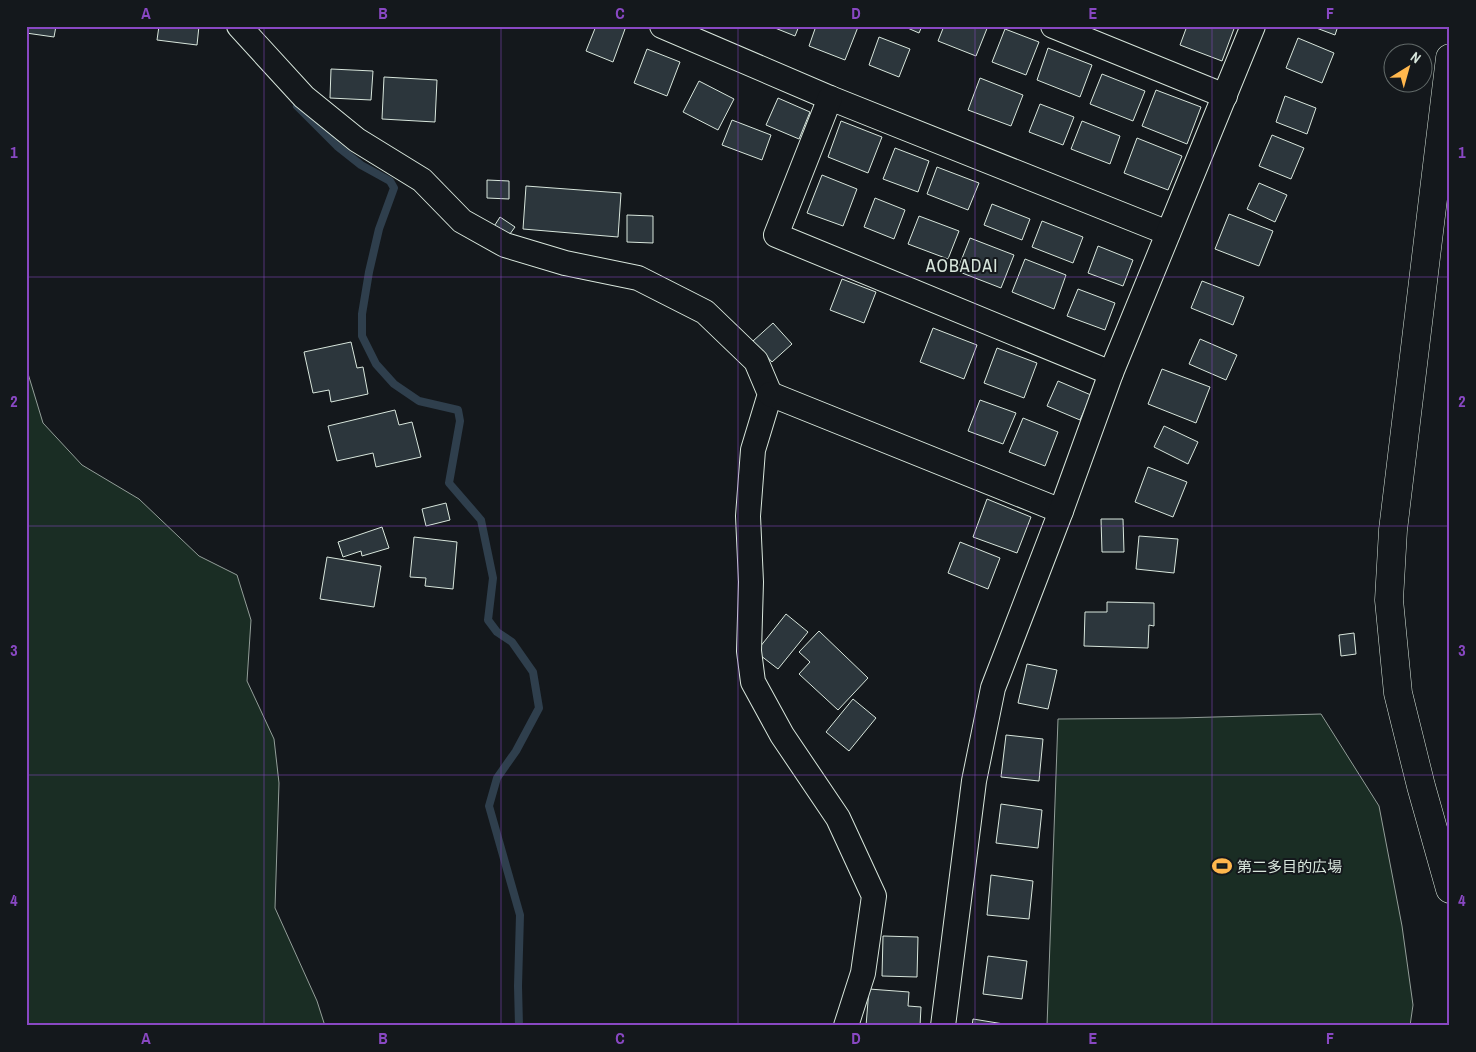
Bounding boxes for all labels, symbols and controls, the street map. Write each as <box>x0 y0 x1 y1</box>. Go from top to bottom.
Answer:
text: A <box>141 2 151 24</box>
text: B <box>378 2 388 24</box>
text: C <box>615 2 625 24</box>
text: D <box>851 2 861 24</box>
text: E <box>1089 2 1098 24</box>
text: F <box>1326 2 1334 24</box>
north arrow <box>1384 42 1434 92</box>
text: N <box>1407 48 1425 67</box>
text: 1 <box>10 141 18 163</box>
text: 1 <box>1458 141 1466 163</box>
district label: AOBADAI <box>925 253 998 278</box>
text: 2 <box>10 390 18 412</box>
text: 2 <box>1458 390 1466 412</box>
text: 3 <box>10 639 18 661</box>
text: 3 <box>1458 639 1466 661</box>
sports icon: 第二多目的広場 <box>1211 855 1233 877</box>
place label: 第二多目的広場 <box>1237 856 1342 877</box>
text: 4 <box>10 889 18 911</box>
text: 4 <box>1458 889 1466 911</box>
text: A <box>141 1027 151 1049</box>
text: B <box>378 1027 388 1049</box>
text: C <box>615 1027 625 1049</box>
text: D <box>851 1027 861 1049</box>
text: E <box>1089 1027 1098 1049</box>
text: F <box>1326 1027 1334 1049</box>

